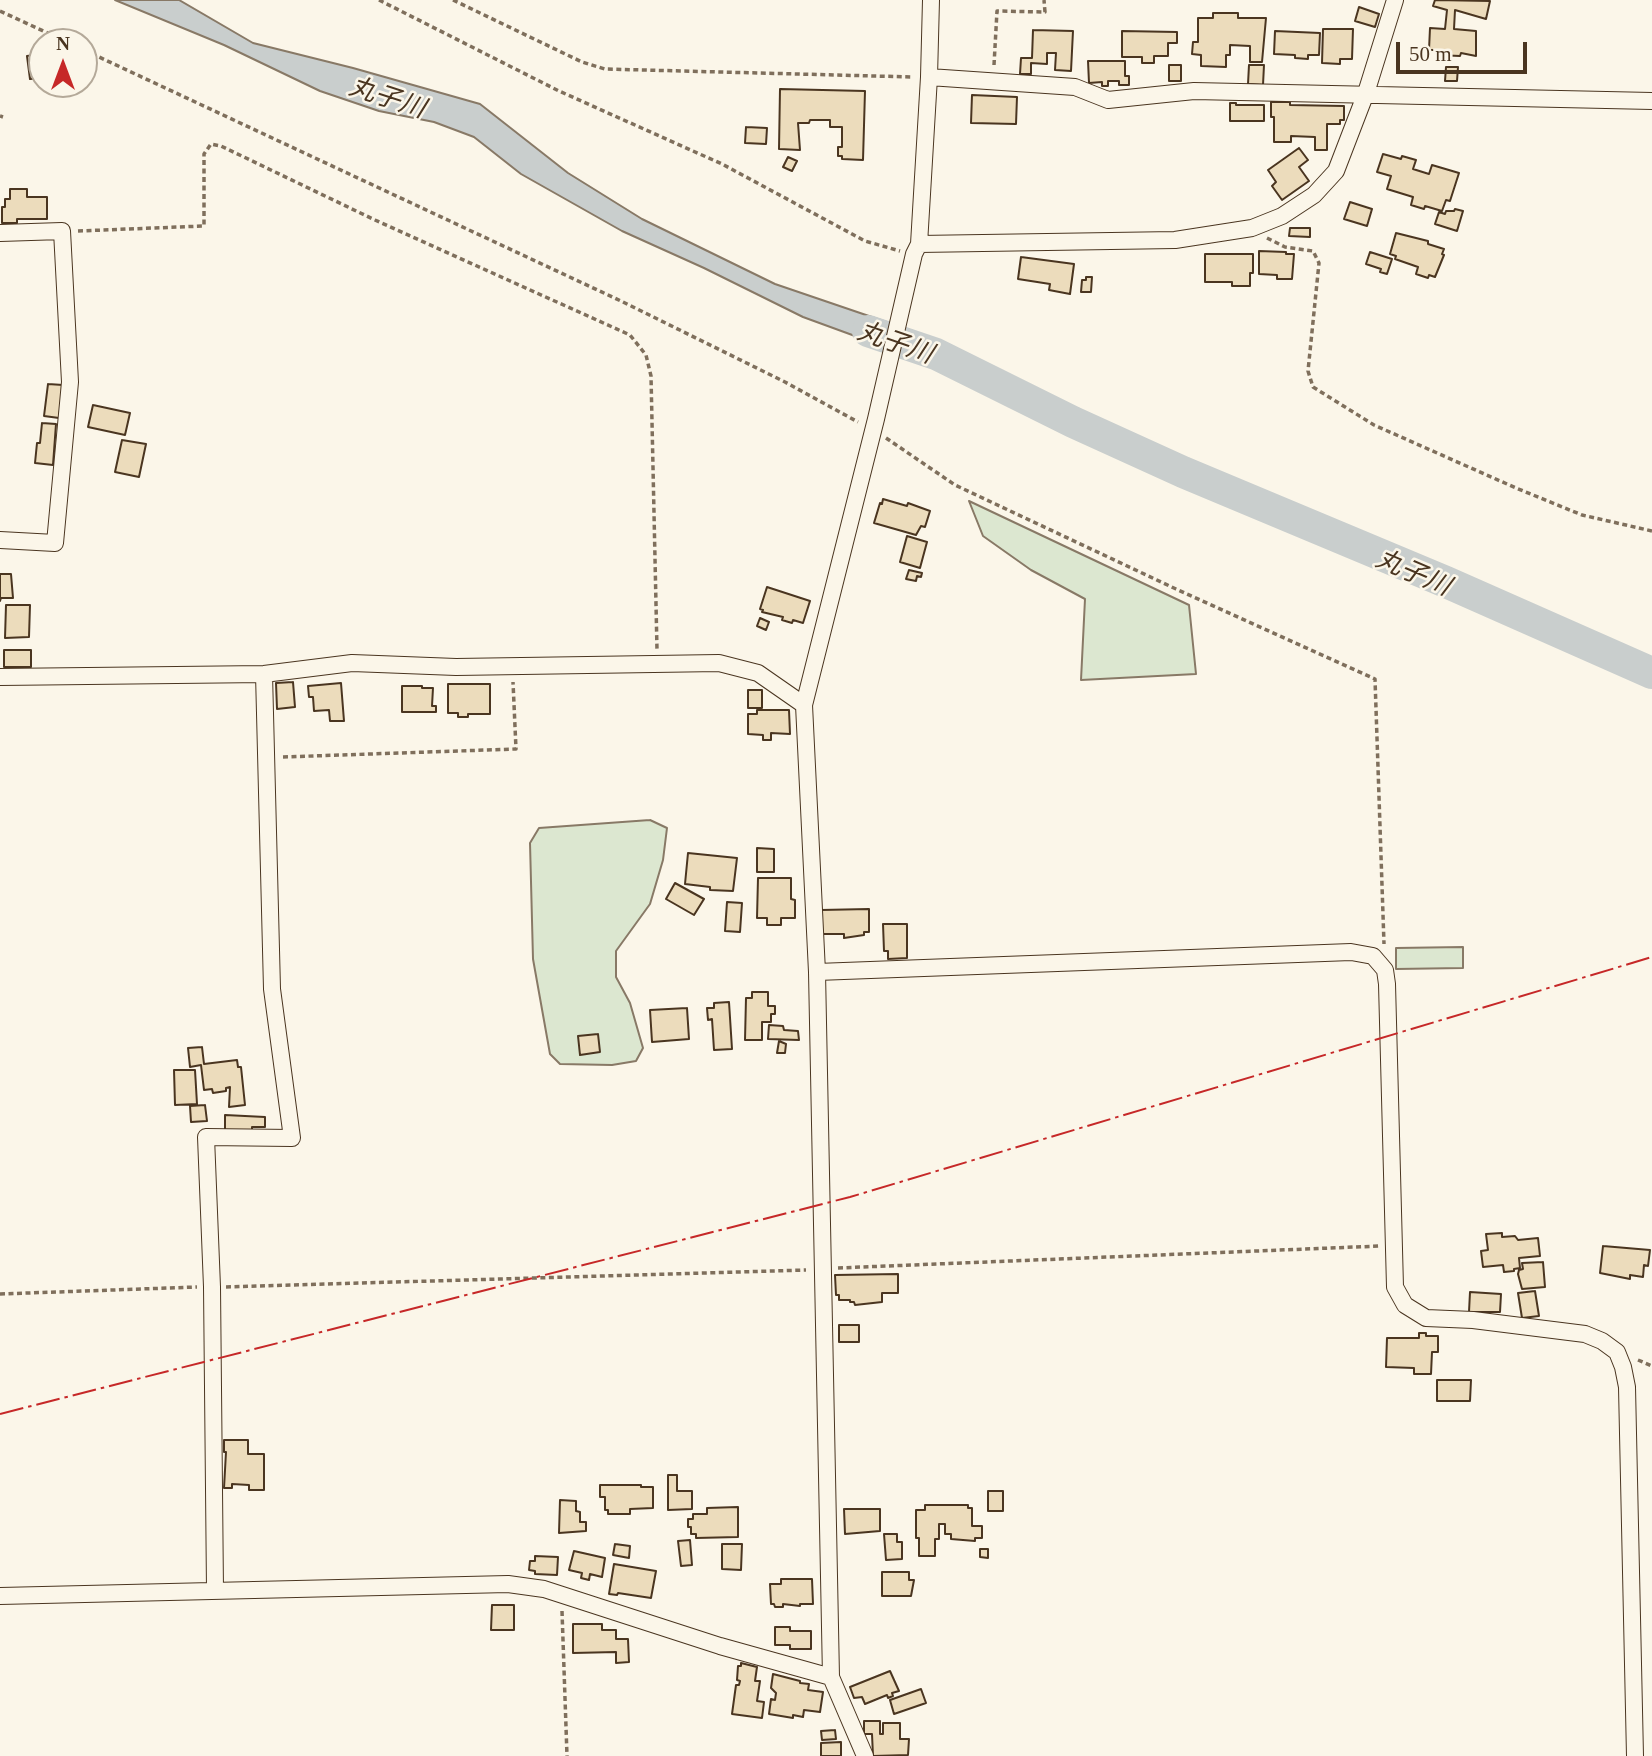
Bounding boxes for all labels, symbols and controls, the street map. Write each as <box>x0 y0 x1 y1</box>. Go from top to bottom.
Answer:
north arrow <box>28 28 98 98</box>
scale bar <box>1400 28 1531 72</box>
text: N <box>56 33 70 54</box>
text: 50 m <box>1409 42 1452 66</box>
water label: 丸子川 <box>346 69 430 123</box>
water label: 丸子川 <box>854 314 938 368</box>
water label: 丸子川 <box>1372 541 1456 601</box>

